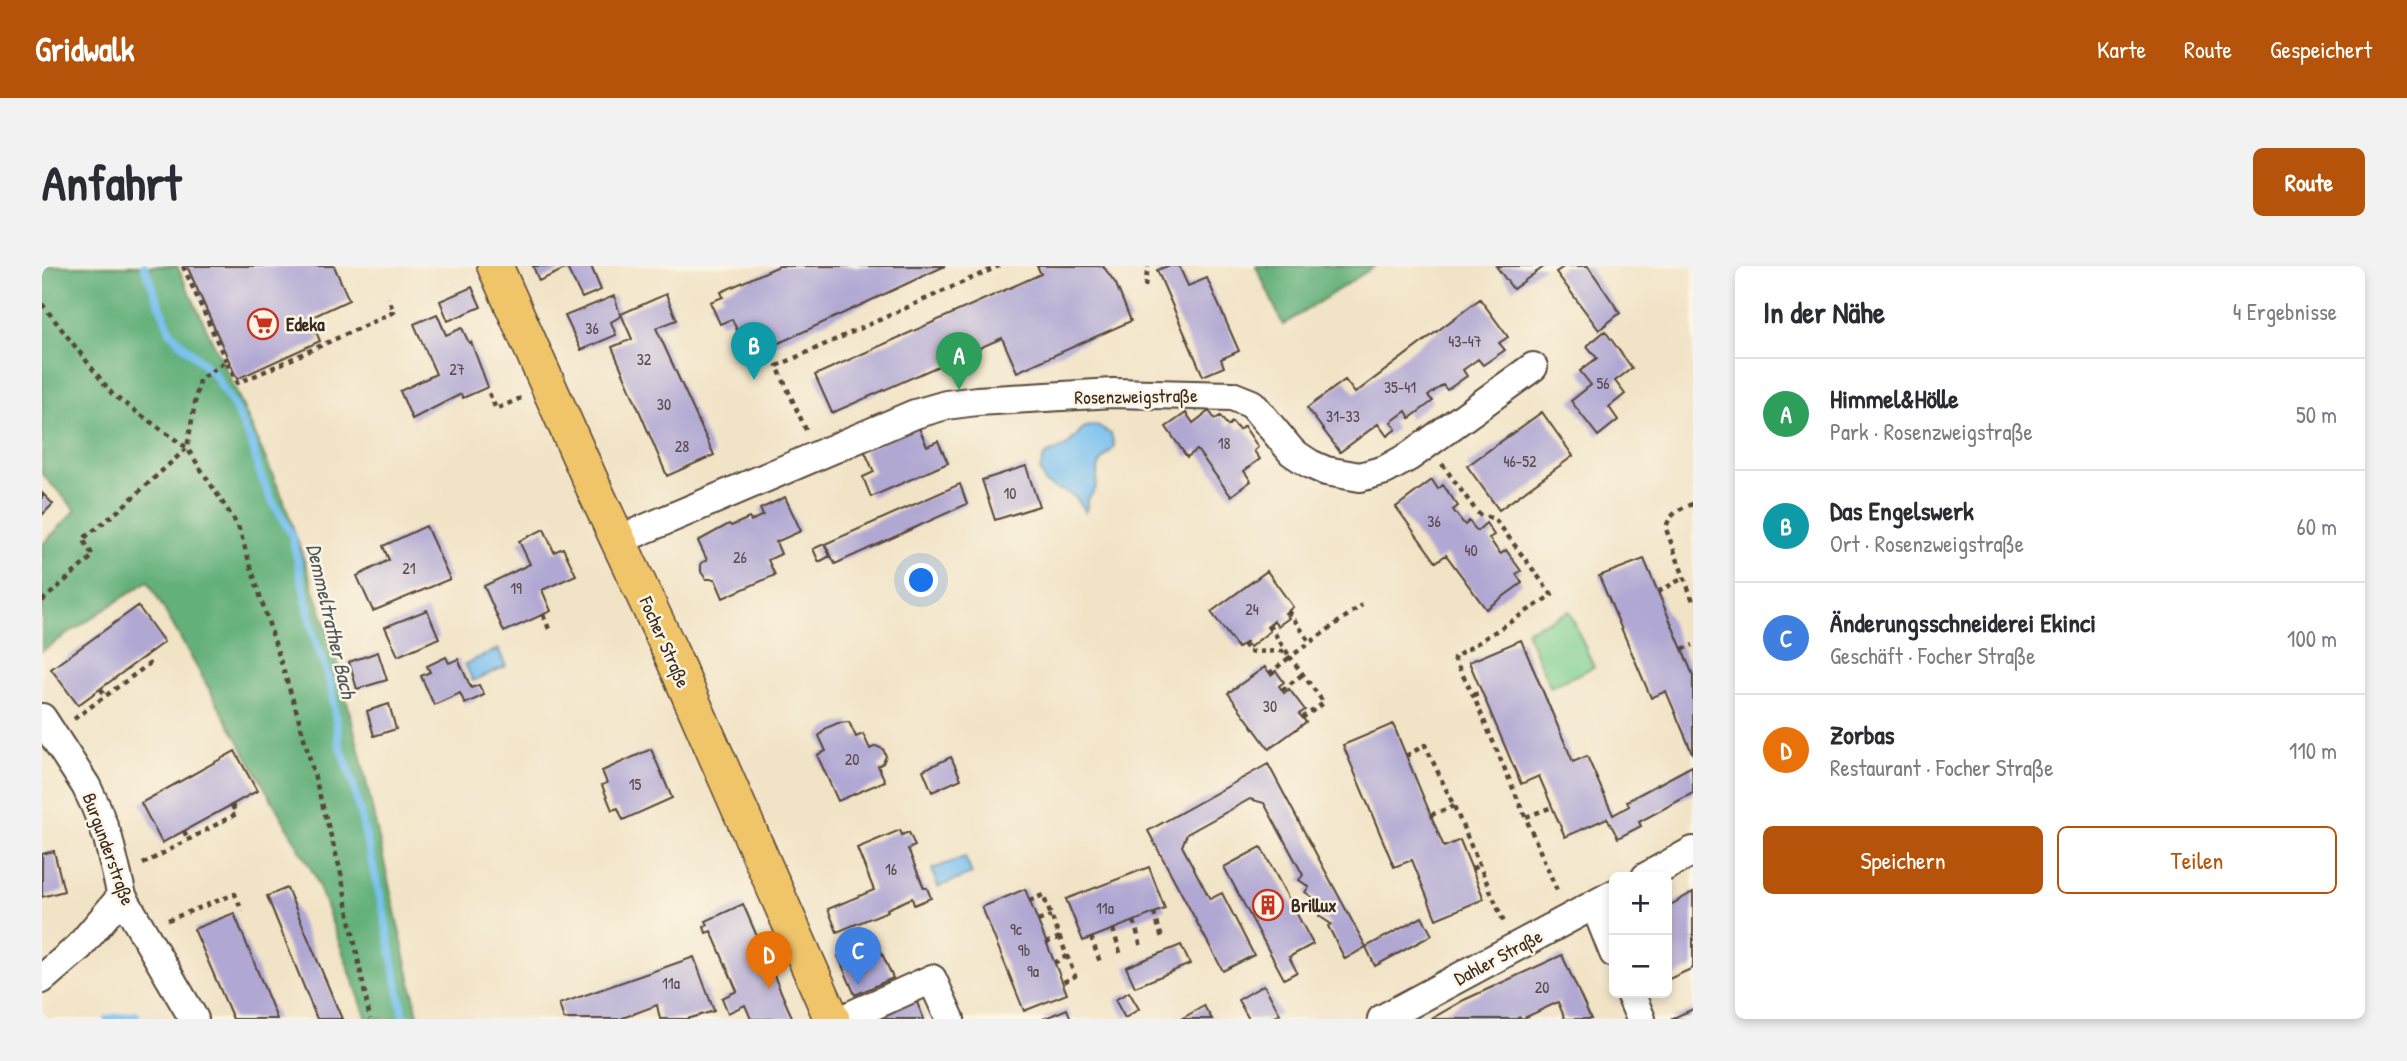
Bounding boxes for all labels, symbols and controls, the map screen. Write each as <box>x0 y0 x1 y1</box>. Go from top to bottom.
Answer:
text: Gridwalk <box>35 27 135 71</box>
text: Karte <box>2097 33 2146 65</box>
text: Route <box>2184 33 2232 65</box>
text: Gespeichert <box>2270 33 2372 65</box>
button: Route <box>2253 148 2365 216</box>
text: Anfahrt <box>42 149 181 215</box>
text: In der Nähe <box>1763 292 1885 332</box>
text: 4 Ergebnisse <box>2233 296 2337 327</box>
supermarket icon: Edeka <box>246 307 280 341</box>
place label: Edeka <box>286 311 325 337</box>
house number: 36 <box>585 317 599 339</box>
pin: B <box>731 322 777 380</box>
house number: 43-47 <box>1448 330 1482 352</box>
pin: A <box>936 332 982 390</box>
house number: 32 <box>637 348 652 370</box>
house number: 27 <box>449 358 465 380</box>
house number: 56 <box>1596 372 1610 394</box>
house number: 35-41 <box>1384 376 1416 398</box>
text: Himmel&Hölle <box>1830 381 1959 416</box>
street label: Rosenzweigstraße <box>1074 382 1198 410</box>
house number: 30 <box>657 393 671 415</box>
text: A <box>1780 399 1792 430</box>
text: 50 m <box>2296 399 2337 430</box>
house number: 31-33 <box>1326 405 1360 427</box>
text: Park · Rosenzweigstraße <box>1830 416 2033 447</box>
house number: 18 <box>1218 432 1230 454</box>
house number: 28 <box>675 435 689 457</box>
house number: 46-52 <box>1503 450 1537 472</box>
house number: 10 <box>1004 482 1016 504</box>
text: Das Engelswerk <box>1830 493 1974 528</box>
house number: 36 <box>1427 510 1441 532</box>
text: B <box>1780 511 1792 542</box>
text: 60 m <box>2297 511 2337 542</box>
text: Ort · Rosenzweigstraße <box>1830 528 2024 559</box>
house number: 40 <box>1464 539 1478 561</box>
water label: Demmeltrather Bach <box>300 541 364 702</box>
house number: 26 <box>733 546 747 568</box>
house number: 21 <box>402 557 416 579</box>
your location <box>904 563 938 597</box>
house number: 19 <box>510 577 522 599</box>
street label: Focher Straße <box>633 591 697 692</box>
house number: 24 <box>1245 598 1259 620</box>
text: Änderungsschneiderei Ekinci <box>1830 605 2096 640</box>
text: C <box>1780 623 1792 654</box>
text: 100 m <box>2287 623 2337 654</box>
text: Geschäft · Focher Straße <box>1830 640 2035 671</box>
house number: 30 <box>1263 695 1277 717</box>
text: Zorbas <box>1830 717 1895 752</box>
text: D <box>1781 735 1791 766</box>
text: 110 m <box>2289 735 2337 766</box>
house number: 20 <box>845 748 859 770</box>
text: Restaurant · Focher Straße <box>1830 752 2053 783</box>
house number: 15 <box>629 773 642 795</box>
street label: Burgunderstraße <box>77 789 141 909</box>
button: Speichern <box>1763 826 2043 894</box>
button: Teilen <box>2057 826 2337 894</box>
house number: 16 <box>885 858 897 880</box>
map controls <box>1609 872 1672 998</box>
button: + <box>1609 872 1672 935</box>
building icon: Brillux <box>1251 888 1285 922</box>
place label: Brillux <box>1291 892 1337 918</box>
house number: 11a <box>1096 897 1114 919</box>
house number: 9c <box>1010 918 1023 940</box>
street label: Dahler Straße <box>1449 923 1547 991</box>
pin: C <box>835 927 881 985</box>
pin: D <box>746 931 792 989</box>
button: − <box>1609 935 1672 998</box>
house number: 9b <box>1018 939 1030 961</box>
house number: 9a <box>1027 960 1039 982</box>
house number: 11a <box>662 972 680 994</box>
house number: 20 <box>1535 976 1549 998</box>

